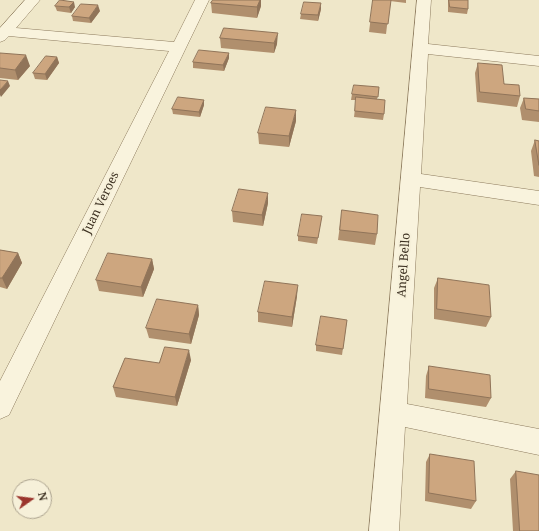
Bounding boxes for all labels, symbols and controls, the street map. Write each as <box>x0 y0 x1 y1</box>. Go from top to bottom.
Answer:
street label: Juan Veroes <box>80 169 122 237</box>
street label: Angel Bello <box>395 232 413 298</box>
north arrow <box>12 479 52 519</box>
text: N <box>35 490 51 502</box>

